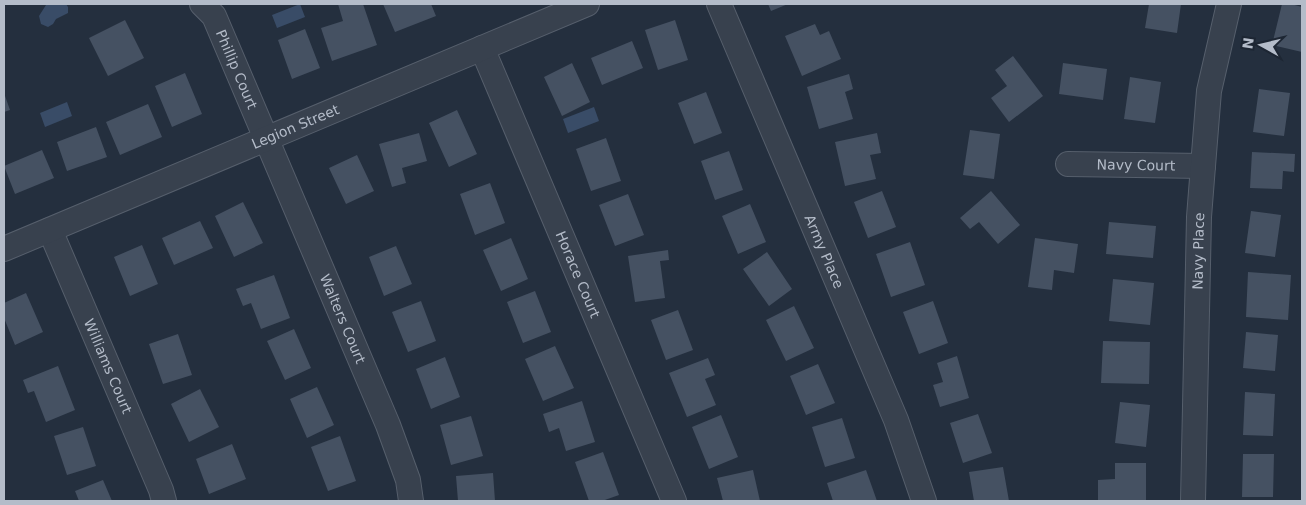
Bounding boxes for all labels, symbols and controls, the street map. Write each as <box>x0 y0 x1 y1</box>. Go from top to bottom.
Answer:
north arrow <box>1236 20 1286 70</box>
street label: Phillip Court <box>213 27 261 112</box>
text: N <box>1239 36 1257 50</box>
street label: Legion Street <box>249 101 342 152</box>
street label: Navy Court <box>1097 156 1176 174</box>
street label: Army Place <box>802 212 847 291</box>
street label: Navy Place <box>1189 212 1207 290</box>
street label: Horace Court <box>553 229 604 321</box>
street label: Walters Court <box>317 272 369 366</box>
street label: Williams Court <box>81 316 136 416</box>

